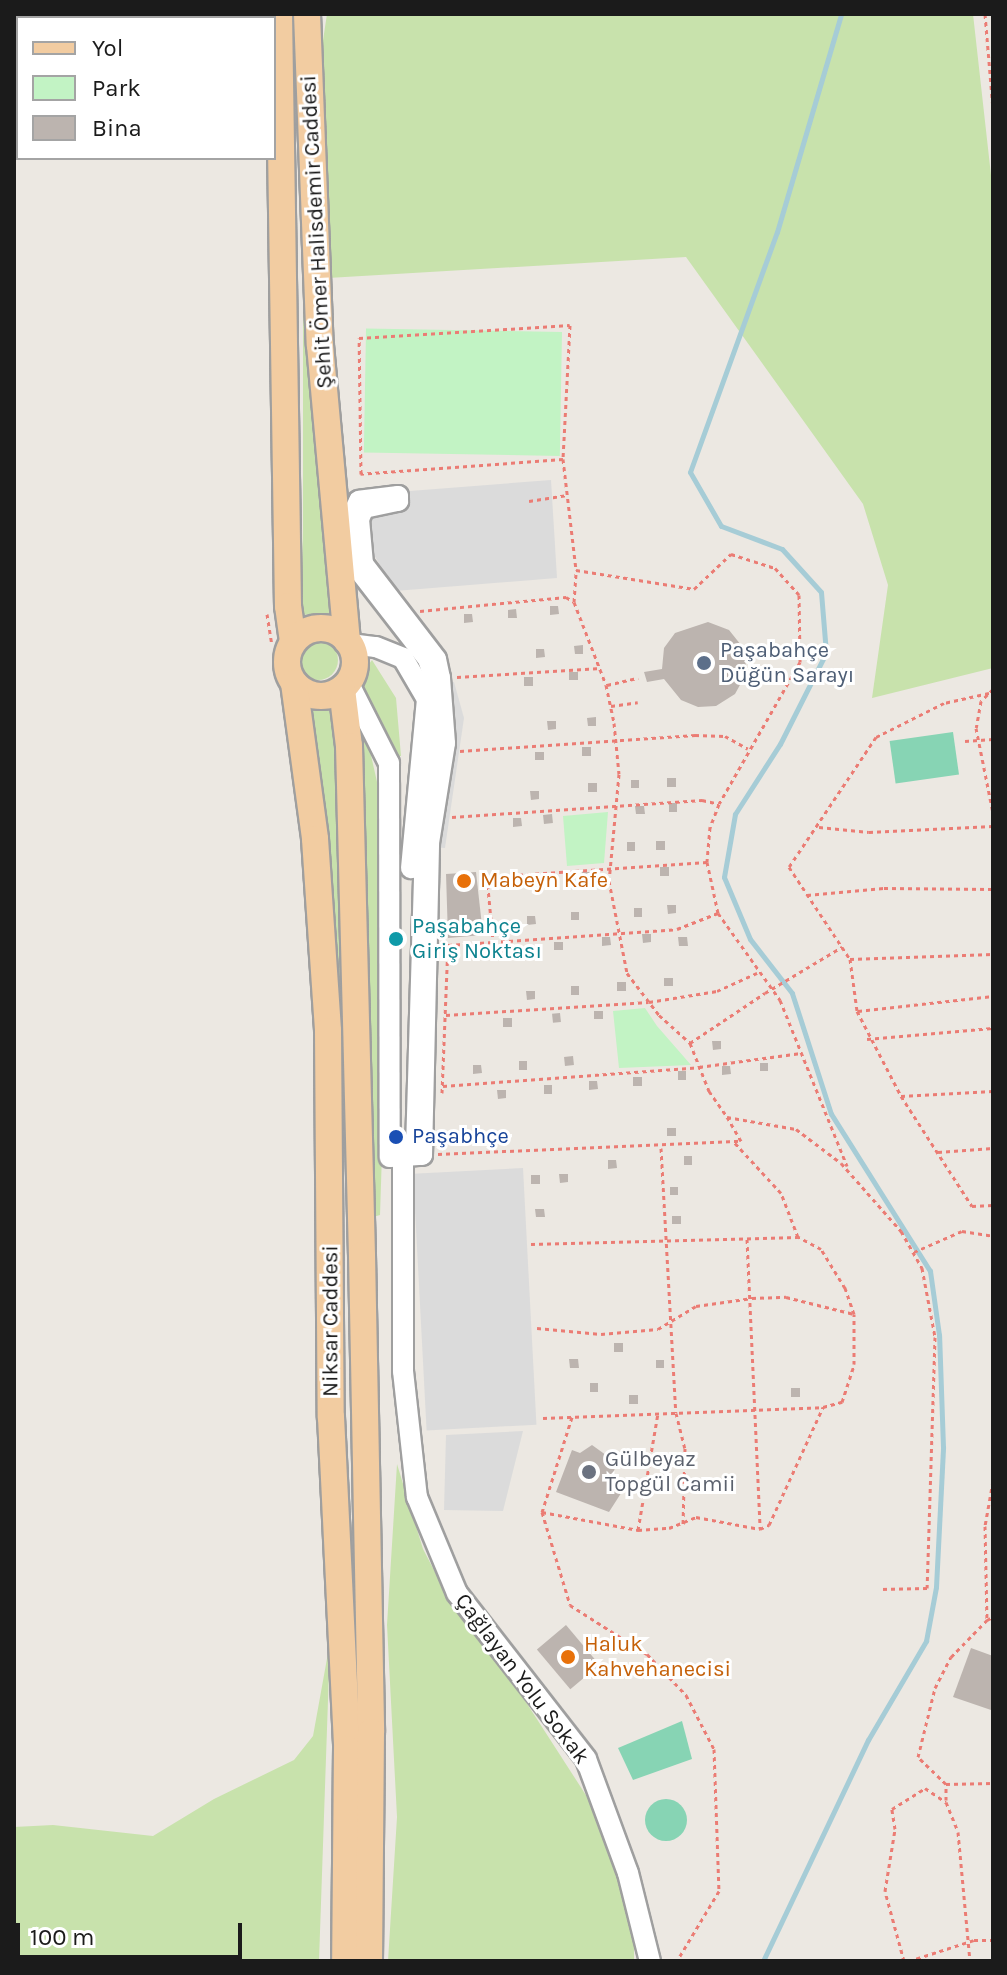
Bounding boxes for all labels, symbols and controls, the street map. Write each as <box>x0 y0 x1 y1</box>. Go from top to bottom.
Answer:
legend <box>16 16 276 160</box>
text: Yol <box>92 34 123 62</box>
text: Park <box>92 74 141 102</box>
street label: Şehit Ömer Halisdemir Caddesi <box>296 75 338 389</box>
text: Bina <box>92 114 142 142</box>
place label: Paşabahçe Düğün Sarayı <box>720 637 854 688</box>
marker: Paşabahçe Düğün Sarayı <box>695 654 713 672</box>
place label: Mabeyn Kafe <box>480 868 608 894</box>
marker: Mabeyn Kafe <box>455 872 473 890</box>
place label: Paşabahçe Giriş Noktası <box>412 913 542 964</box>
marker: Paşabahçe Giriş Noktası <box>387 930 405 948</box>
place label: Paşabhçe <box>412 1124 509 1150</box>
marker: Paşabhçe <box>387 1128 405 1146</box>
street label: Niksar Caddesi <box>318 1245 344 1397</box>
place label: Gülbeyaz Topgül Camii <box>605 1446 736 1498</box>
marker: Gülbeyaz Topgül Camii <box>580 1463 598 1481</box>
street label: Çağlayan Yolu Sokak <box>449 1589 595 1769</box>
place label: Haluk Kahvehanecisi <box>584 1631 731 1682</box>
marker: Haluk Kahvehanecisi <box>559 1648 577 1666</box>
scale bar <box>20 1907 246 1957</box>
text: 100 m <box>30 1923 95 1951</box>

